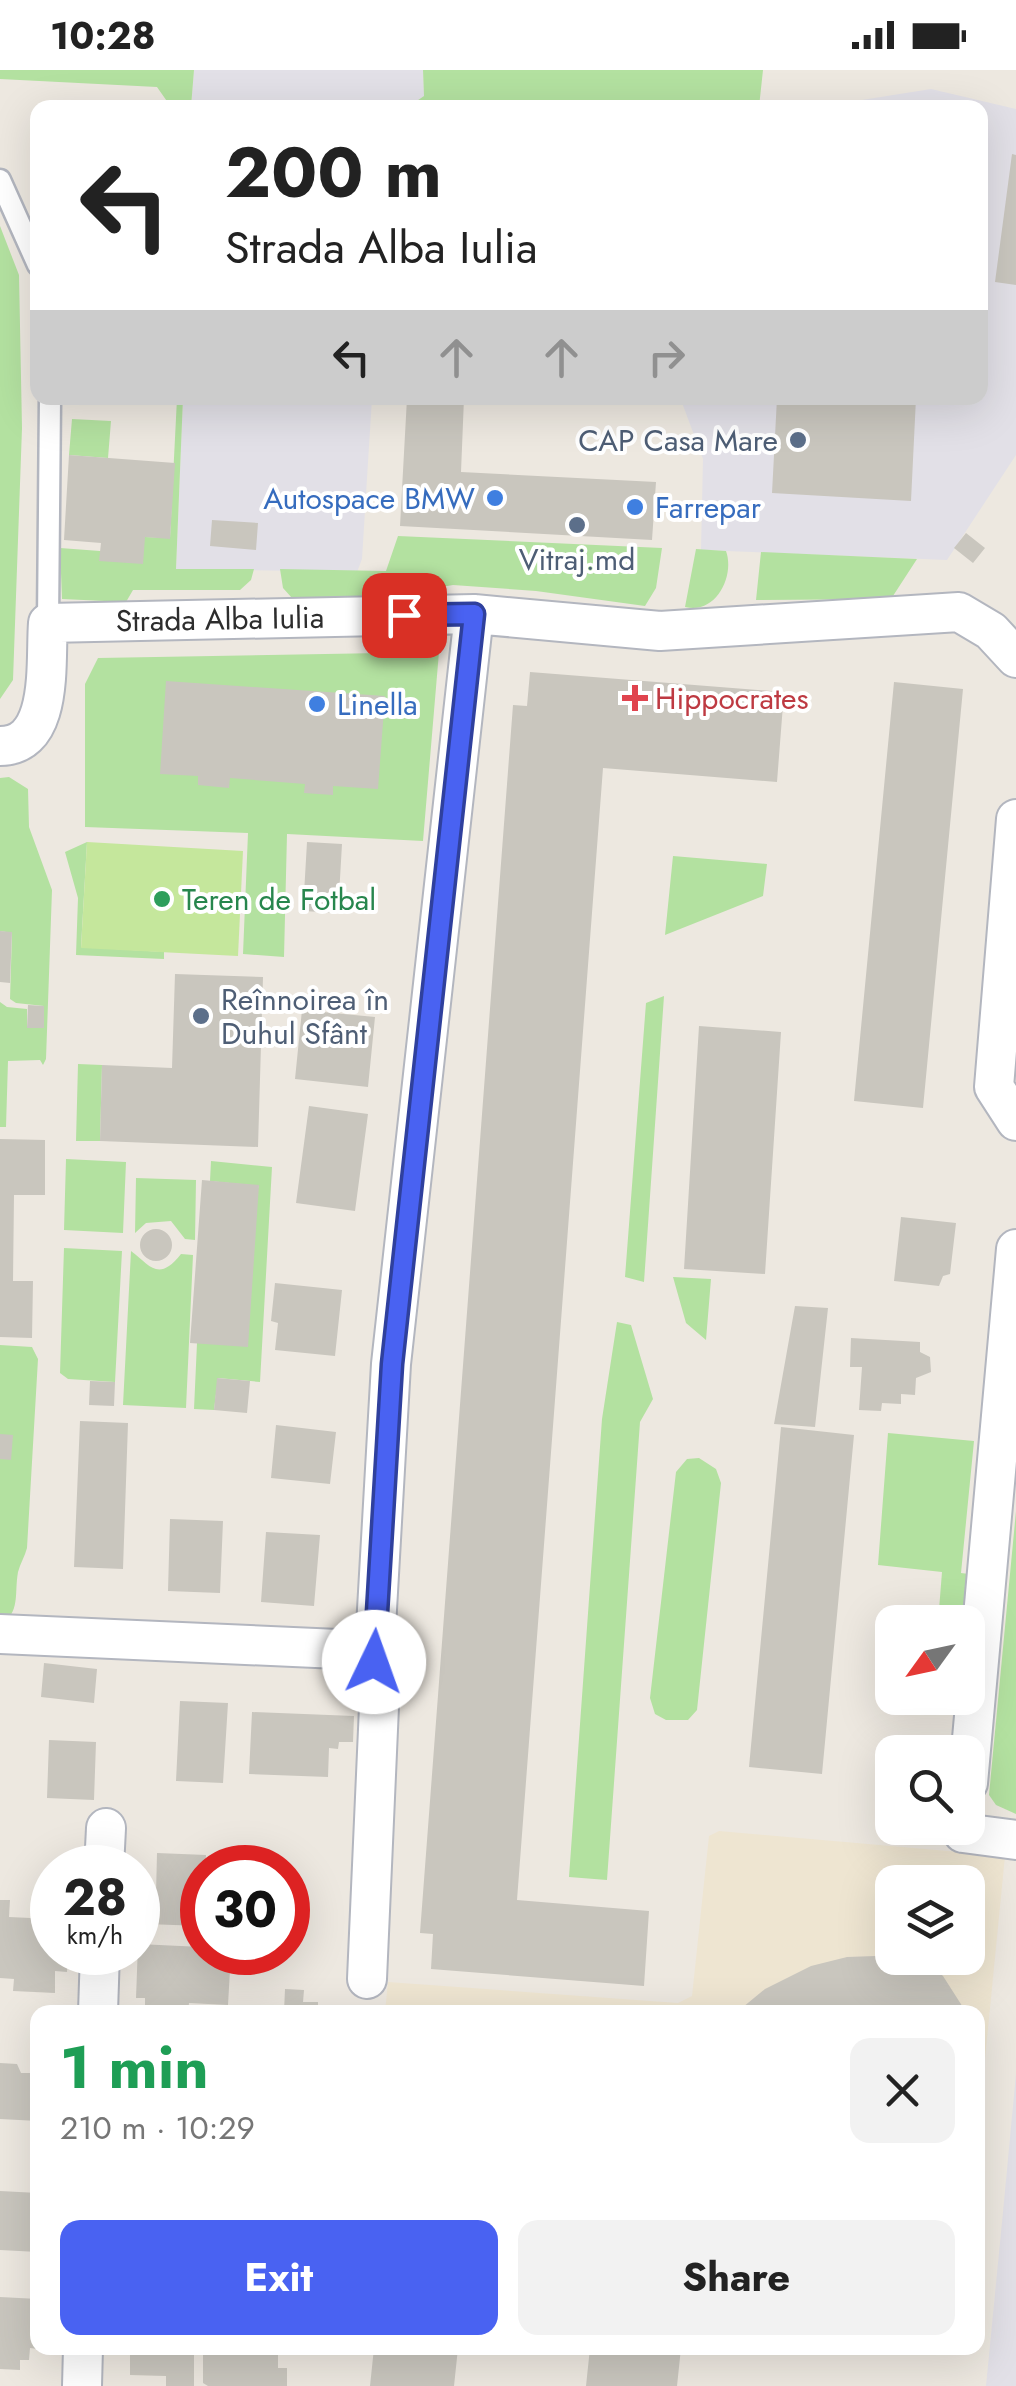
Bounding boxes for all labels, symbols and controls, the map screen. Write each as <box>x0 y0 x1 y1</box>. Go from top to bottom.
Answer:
text: 10:28 <box>50 8 156 63</box>
text: 200 m <box>225 122 442 223</box>
icon: left <box>60 140 190 270</box>
text: Strada Alba Iulia <box>225 215 538 280</box>
icon: left <box>324 330 379 385</box>
icon: ahead <box>429 330 484 385</box>
icon: ahead <box>534 330 589 385</box>
icon: right <box>639 330 694 385</box>
place label: CAP Casa Mare <box>578 419 778 462</box>
marker: CAP Casa Mare <box>787 429 809 451</box>
place label: Autospace BMW <box>263 477 475 520</box>
place label: Farrepar <box>655 486 762 529</box>
marker: Autospace BMW <box>484 487 506 509</box>
marker: Farrepar <box>624 496 646 518</box>
marker: Vitraj.md <box>566 514 588 536</box>
place label: Vitraj.md <box>519 538 635 581</box>
pin <box>362 573 447 658</box>
icon: arrive <box>377 588 432 643</box>
street label: Strada Alba Iulia <box>115 596 325 642</box>
place label: Hippocrates <box>655 677 809 720</box>
place label: Linella <box>337 683 418 726</box>
marker: Hippocrates <box>624 687 646 709</box>
marker: Linella <box>306 693 328 715</box>
place label: Teren de Fotbal <box>182 878 376 921</box>
marker: Teren de Fotbal <box>151 888 173 910</box>
place label: Reînnoirea în Duhul Sfânt <box>221 978 389 1055</box>
marker: Reînnoirea în Duhul Sfânt <box>190 1005 212 1027</box>
north arrow <box>875 1605 985 1715</box>
map controls <box>875 1605 985 1975</box>
position arrow <box>322 1610 426 1714</box>
button: search <box>875 1735 985 1845</box>
speed limit sign: 30 <box>180 1845 310 1975</box>
text: 28 <box>63 1861 127 1934</box>
button: layers <box>875 1865 985 1975</box>
text: km/h <box>67 1917 123 1953</box>
text: 1 min <box>60 2024 209 2111</box>
button: close <box>850 2038 955 2143</box>
text: 210 m · 10:29 <box>60 2105 255 2151</box>
button: Exit <box>60 2220 498 2335</box>
button: Share <box>518 2220 955 2335</box>

